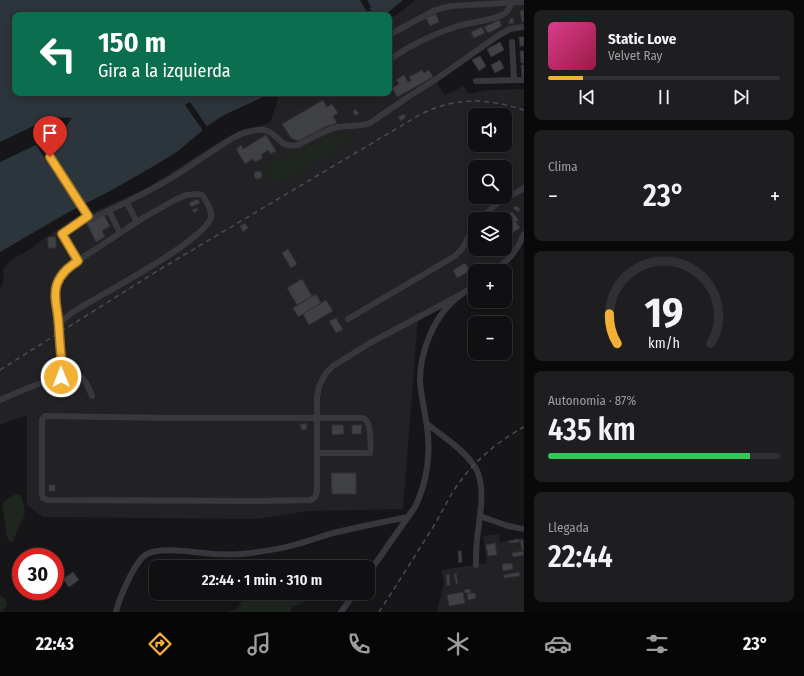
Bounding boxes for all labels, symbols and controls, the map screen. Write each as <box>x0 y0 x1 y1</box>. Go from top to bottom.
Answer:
text: 150 m <box>98 26 166 59</box>
icon: left <box>32 28 84 80</box>
text: Static Love <box>608 30 676 48</box>
text: Velvet Ray <box>608 48 662 63</box>
text: Gira a la izquierda <box>98 60 231 82</box>
icon: previous <box>576 86 598 108</box>
icon: pause <box>653 86 675 108</box>
icon: next <box>730 86 752 108</box>
map controls <box>468 108 512 360</box>
button: sound <box>468 108 512 152</box>
pin <box>33 116 67 157</box>
icon: arrive <box>39 122 61 144</box>
text: Clima <box>548 159 578 174</box>
button: search <box>468 160 512 204</box>
text: 23° <box>643 178 685 214</box>
text: − <box>548 183 558 210</box>
text: + <box>770 183 780 210</box>
button: layers <box>468 212 512 256</box>
button: + <box>468 264 512 308</box>
text: 19 <box>644 288 684 338</box>
button: − <box>468 316 512 360</box>
text: km/h <box>648 335 680 352</box>
position arrow <box>40 356 82 398</box>
text: Autonomía · 87% <box>548 393 636 408</box>
text: 435 km <box>548 412 636 448</box>
text: Llegada <box>548 520 589 535</box>
text: 22:44 <box>548 539 613 575</box>
speed limit sign: 30 <box>12 548 64 600</box>
text: 22:44 · 1 min · 310 m <box>202 571 322 589</box>
icon: directions <box>146 630 174 658</box>
icon: music <box>245 630 273 658</box>
icon: phone <box>345 630 373 658</box>
icon: climate <box>444 630 472 658</box>
icon: car <box>544 630 572 658</box>
icon: filters <box>643 630 671 658</box>
text: 22:43 <box>36 633 74 655</box>
text: 23° <box>743 633 768 655</box>

